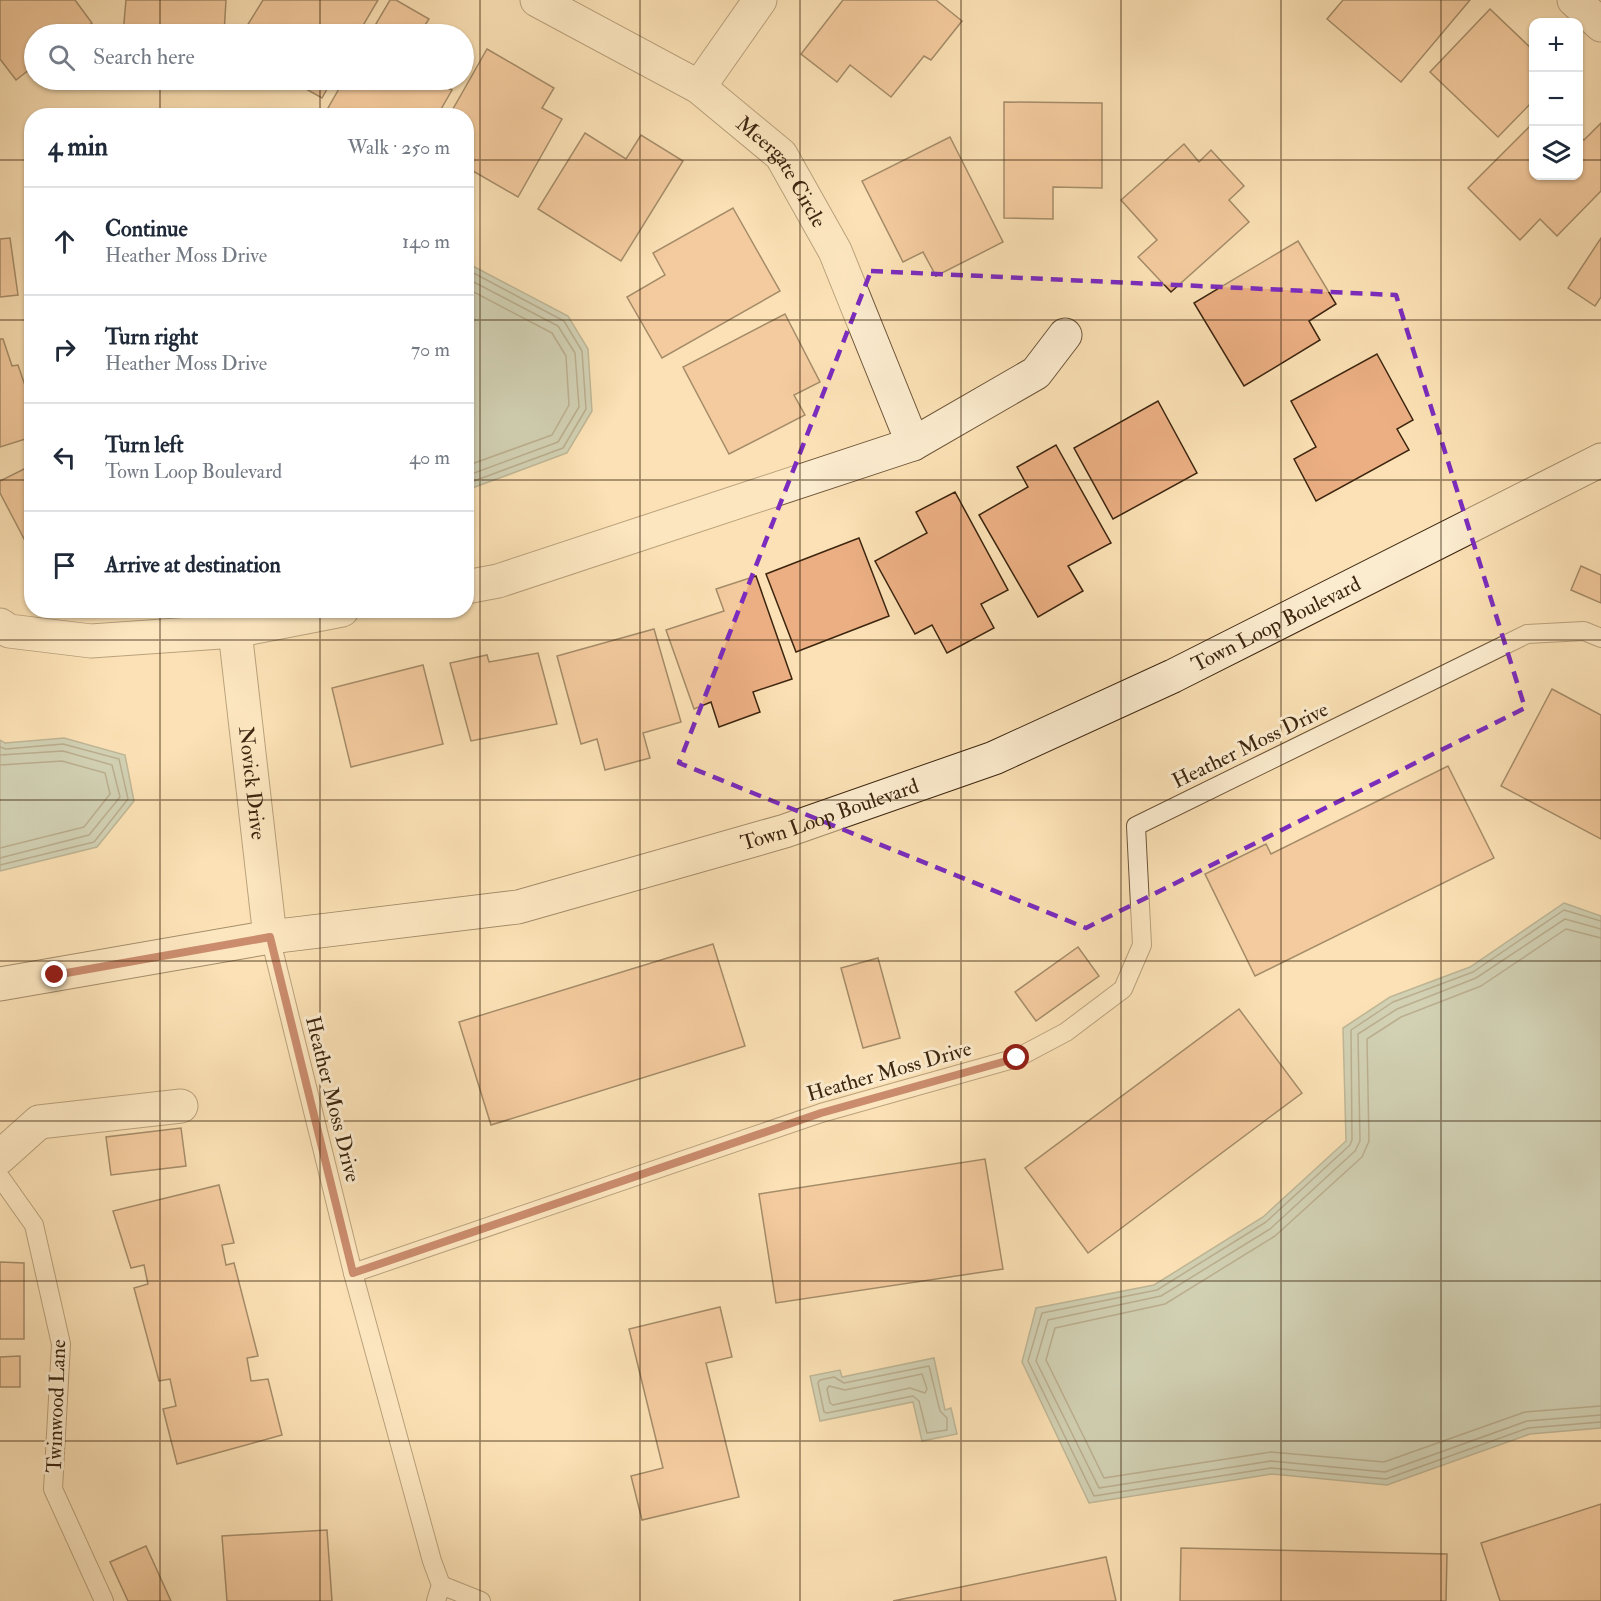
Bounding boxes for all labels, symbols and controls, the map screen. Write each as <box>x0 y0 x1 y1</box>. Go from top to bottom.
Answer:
map controls <box>1529 18 1583 180</box>
button: + <box>1529 18 1583 72</box>
search box <box>24 24 474 90</box>
icon: search <box>45 41 78 74</box>
text: Search here <box>93 43 195 71</box>
button: − <box>1529 72 1583 126</box>
street label: Meergate Circle <box>730 110 832 233</box>
button: layers <box>1529 126 1583 180</box>
text: 4 min <box>48 131 108 163</box>
text: Walk · 250 m <box>347 135 450 160</box>
text: Continue <box>105 215 188 243</box>
icon: ahead <box>48 225 81 258</box>
text: 140 m <box>402 229 450 254</box>
text: Heather Moss Drive <box>105 243 267 268</box>
text: Turn right <box>105 323 198 351</box>
icon: right <box>48 333 81 366</box>
text: 70 m <box>411 337 450 362</box>
text: Heather Moss Drive <box>105 351 267 376</box>
text: Turn left <box>105 431 184 459</box>
icon: left <box>48 441 81 474</box>
text: 40 m <box>409 445 450 470</box>
text: Town Loop Boulevard <box>105 459 282 484</box>
icon: arrive <box>48 549 81 582</box>
text: Arrive at destination <box>105 551 281 579</box>
street label: Town Loop Boulevard <box>1187 570 1366 679</box>
street label: Heather Moss Drive <box>1168 696 1333 795</box>
street label: Novick Drive <box>232 725 272 841</box>
street label: Town Loop Boulevard <box>738 772 923 857</box>
route end <box>41 961 67 987</box>
street label: Heather Moss Drive <box>299 1013 366 1185</box>
street label: Heather Moss Drive <box>804 1035 975 1108</box>
route start <box>1003 1044 1029 1070</box>
street label: Twinwood Lane <box>41 1339 72 1473</box>

